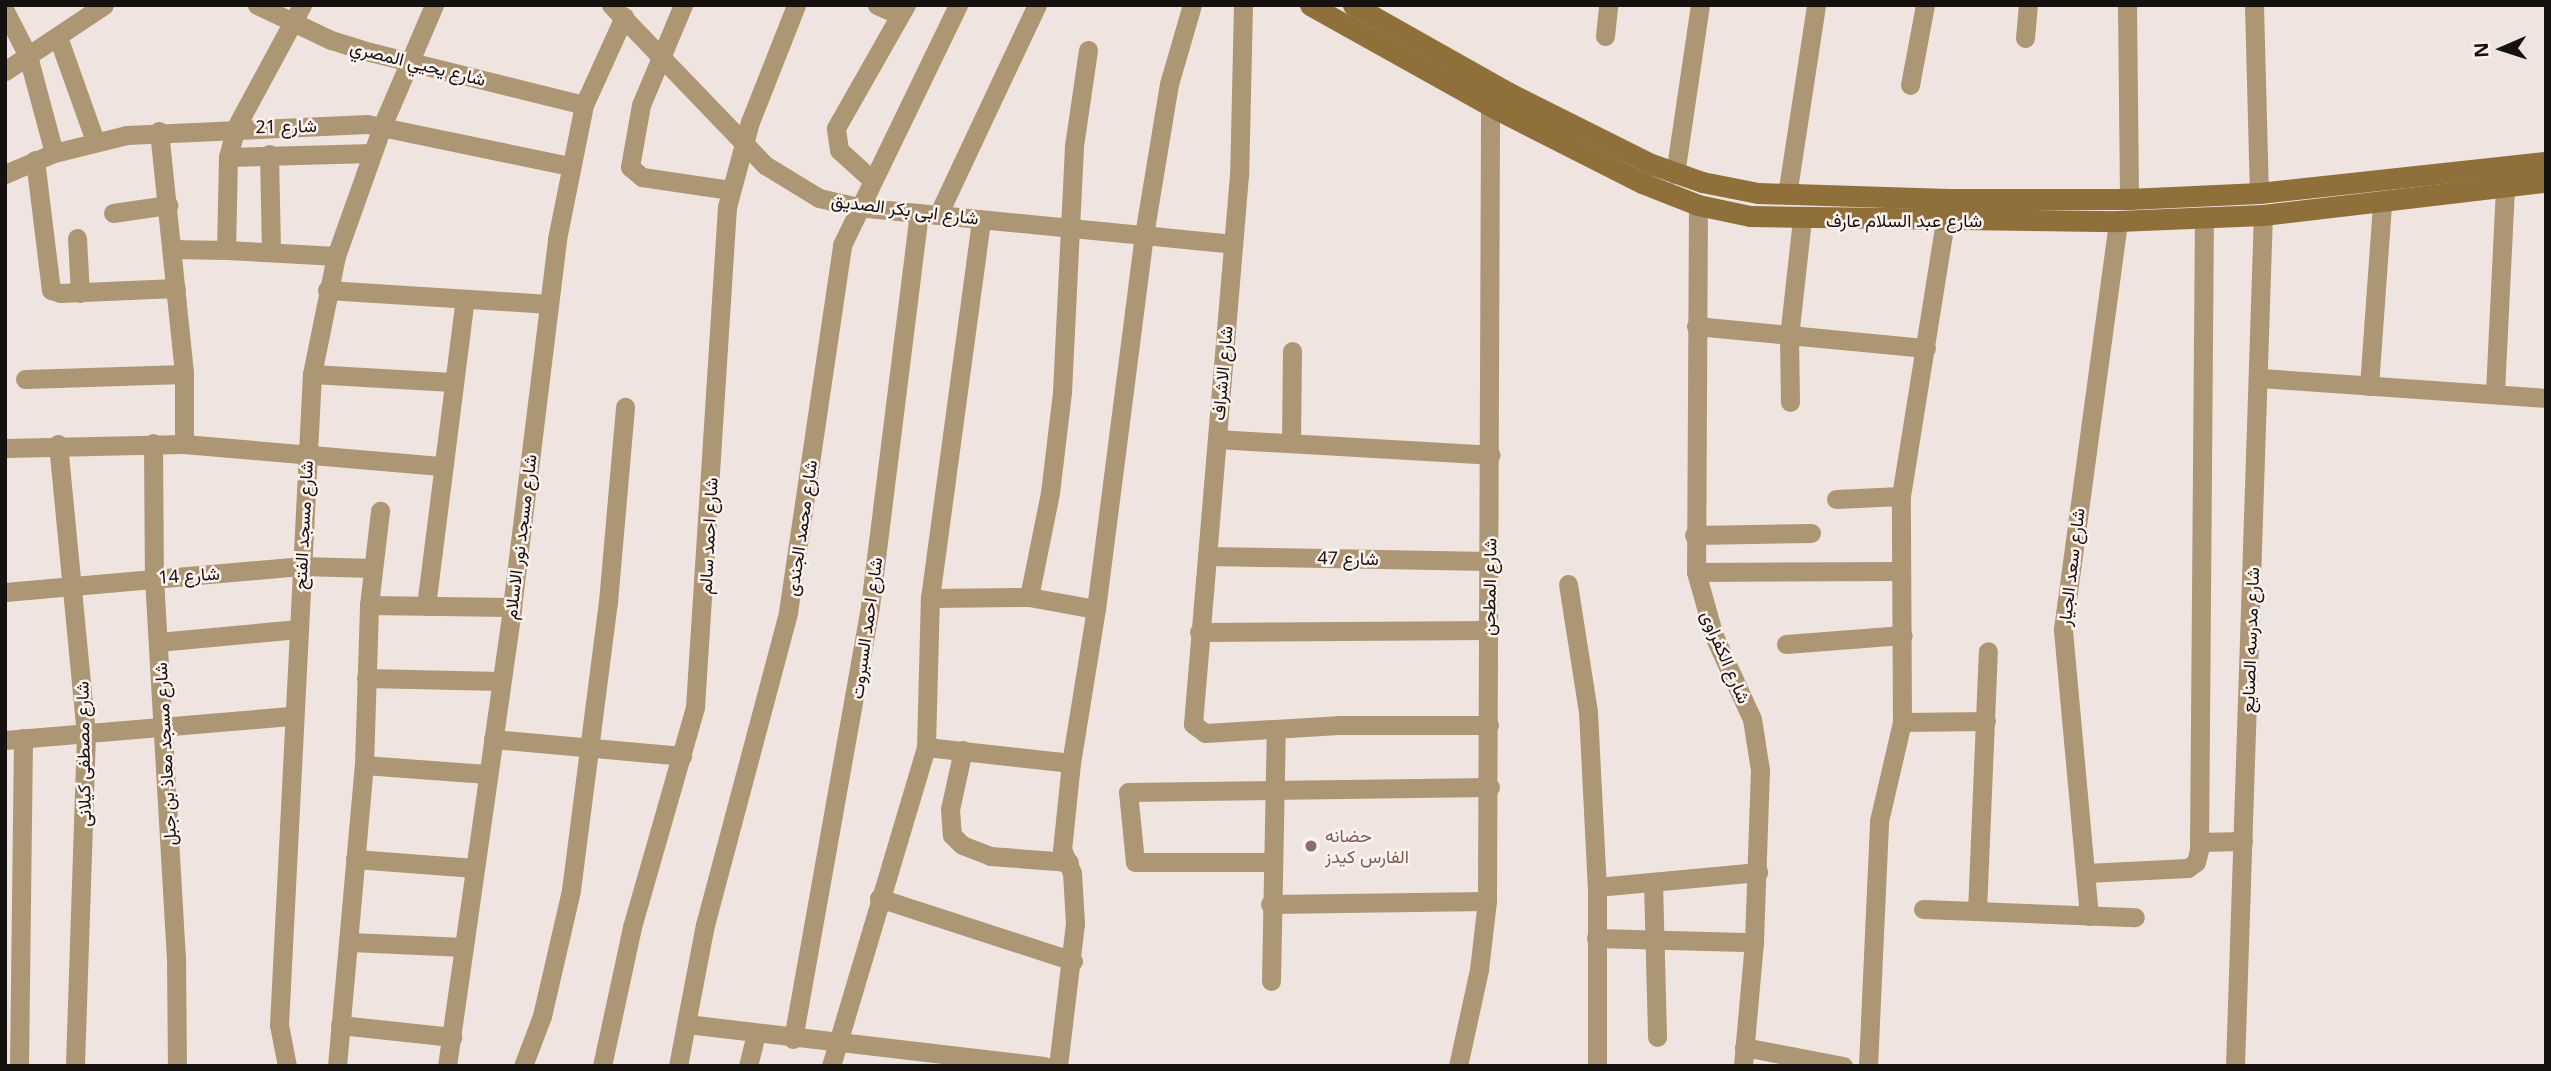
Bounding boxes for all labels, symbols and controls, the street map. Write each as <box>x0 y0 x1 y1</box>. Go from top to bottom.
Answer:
north arrow <box>2467 14 2537 84</box>
street label: شارع يحيي المصري <box>348 36 488 90</box>
text: N <box>2468 42 2494 59</box>
street label: شارع 21 <box>255 115 317 137</box>
street label: شارع ابى بكر الصديق <box>830 189 980 229</box>
street label: شارع عبد السلام عارف <box>1826 209 1982 231</box>
street label: شارع الاشراف <box>1207 325 1237 421</box>
street label: شارع مسجد نور الاسلام <box>499 453 541 621</box>
street label: شارع محمد الجندى <box>781 459 821 597</box>
street label: شارع مسجد الفتح <box>289 460 317 590</box>
street label: شارع احمد سالم <box>694 477 722 595</box>
street label: شارع سعد الجيار <box>2053 507 2089 627</box>
street label: شارع المطحن <box>1477 538 1501 636</box>
street label: شارع 47 <box>1317 547 1379 569</box>
street label: شارع احمد السبروت <box>845 556 887 700</box>
street label: شارع 14 <box>158 562 220 588</box>
street label: شارع مدرسه الصنايع <box>2237 567 2263 713</box>
street label: شارع الكفراوى <box>1697 607 1755 707</box>
street label: شارع مسجد معاذ بن جبل <box>149 662 181 846</box>
street label: شارع مصطفى كيلانى <box>71 681 95 827</box>
place label: حضانه الفارس كيدز <box>1325 825 1409 868</box>
marker: حضانه الفارس كيدز <box>1303 838 1319 854</box>

